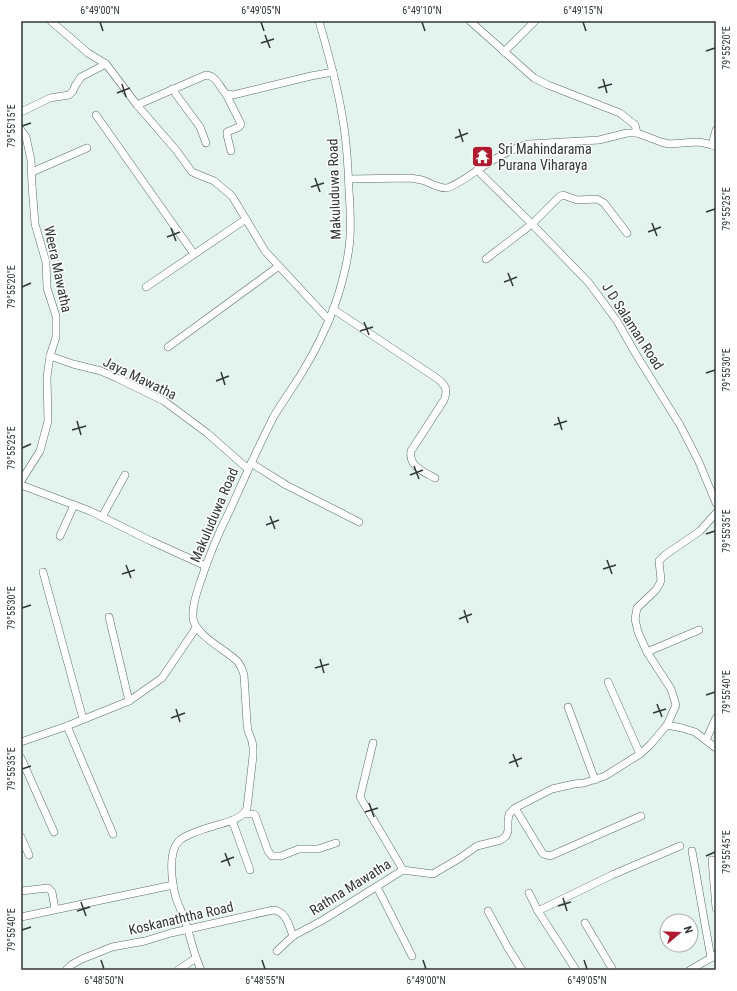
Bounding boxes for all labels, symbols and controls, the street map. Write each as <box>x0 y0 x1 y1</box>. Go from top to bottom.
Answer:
text: 6°49'00"N <box>80 5 120 16</box>
text: 6°49'05"N <box>241 5 281 16</box>
text: 6°49'10"N <box>402 5 442 16</box>
text: 6°49'15"N <box>563 5 603 16</box>
text: 79°55'20"E <box>721 26 732 70</box>
text: 79°55'15"E <box>6 104 17 148</box>
street label: Makuluduwa Road <box>324 138 344 240</box>
place label: Sri Mahindarama Purana Viharaya <box>498 141 592 173</box>
temple icon: Sri Mahindarama Purana Viharaya <box>470 144 496 170</box>
text: 79°55'25"E <box>721 187 732 231</box>
street label: Weera Mawatha <box>41 224 75 314</box>
text: 79°55'20"E <box>6 265 17 309</box>
street label: J D Salaman Road <box>599 280 667 372</box>
text: 79°55'30"E <box>721 348 732 392</box>
street label: Jaya Mawatha <box>101 353 179 403</box>
text: 79°55'25"E <box>6 426 17 470</box>
street label: Makuluduwa Road <box>187 465 241 565</box>
text: 79°55'35"E <box>721 509 732 553</box>
text: 79°55'30"E <box>6 586 17 630</box>
text: 79°55'40"E <box>721 670 732 714</box>
text: 79°55'35"E <box>6 747 17 791</box>
text: 79°55'45"E <box>721 830 732 874</box>
street label: Rathna Mawatha <box>307 856 393 918</box>
street label: Koskanaththa Road <box>127 898 235 938</box>
text: 79°55'40"E <box>6 908 17 952</box>
north arrow <box>659 913 699 953</box>
text: N <box>681 925 695 935</box>
text: 6°48'50"N <box>84 975 124 986</box>
text: 6°48'55"N <box>245 975 285 986</box>
text: 6°49'00"N <box>406 975 446 986</box>
text: 6°49'05"N <box>567 975 607 986</box>

